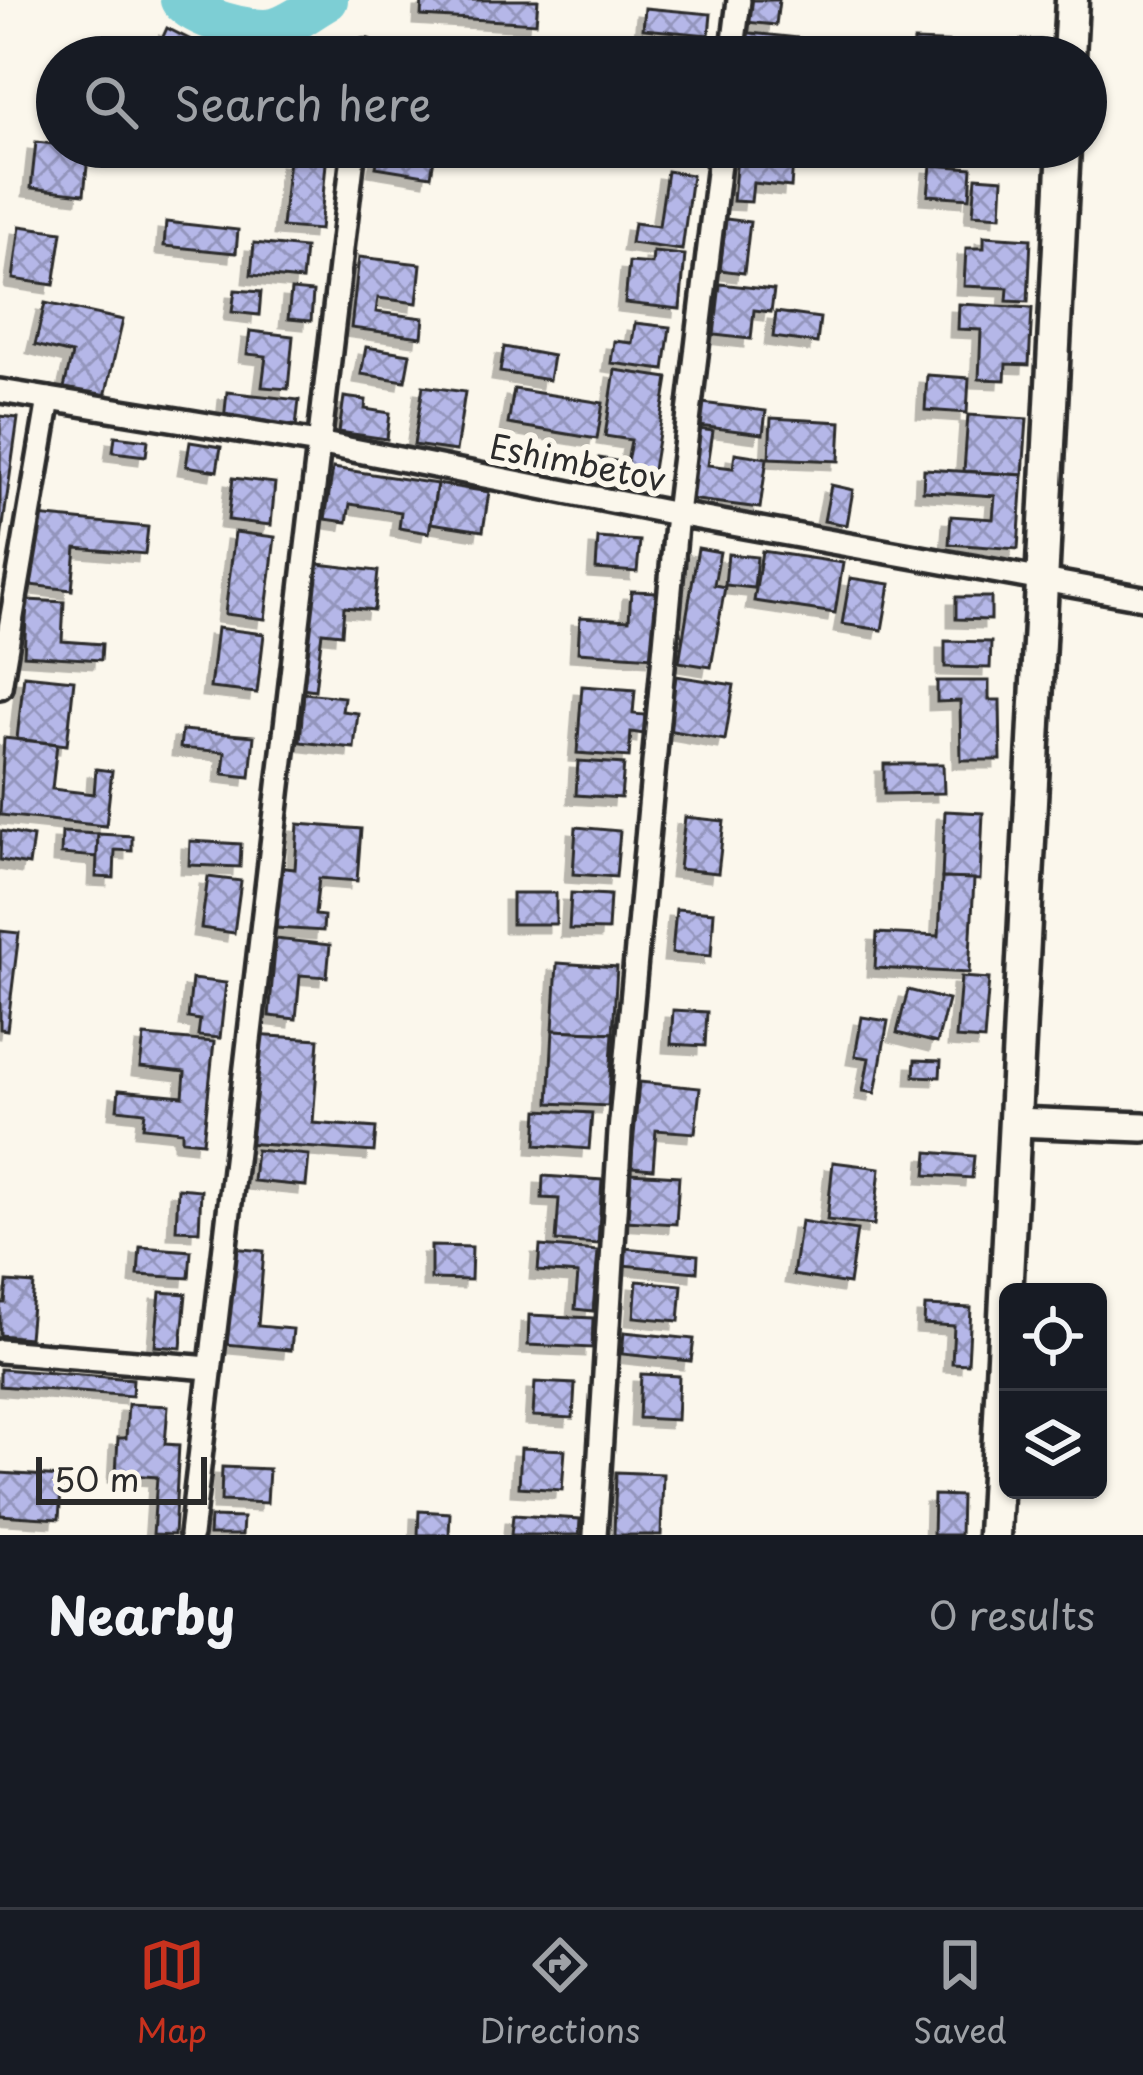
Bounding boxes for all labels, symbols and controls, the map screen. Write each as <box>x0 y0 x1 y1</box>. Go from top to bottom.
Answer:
search box <box>36 36 1107 168</box>
text: Search here <box>174 68 431 136</box>
icon: search <box>78 69 144 135</box>
street label: Eshimbetov <box>486 419 670 503</box>
map controls <box>999 1283 1107 1499</box>
button: locate <box>999 1283 1107 1391</box>
button: layers <box>999 1391 1107 1499</box>
scale bar <box>36 1451 207 1504</box>
text: 50 m <box>54 1453 140 1503</box>
text: Nearby <box>48 1575 235 1652</box>
text: 0 results <box>929 1584 1095 1643</box>
tab: Map <box>136 1932 207 2054</box>
tab: Directions <box>480 1932 640 2054</box>
tab: Saved <box>913 1932 1007 2054</box>

